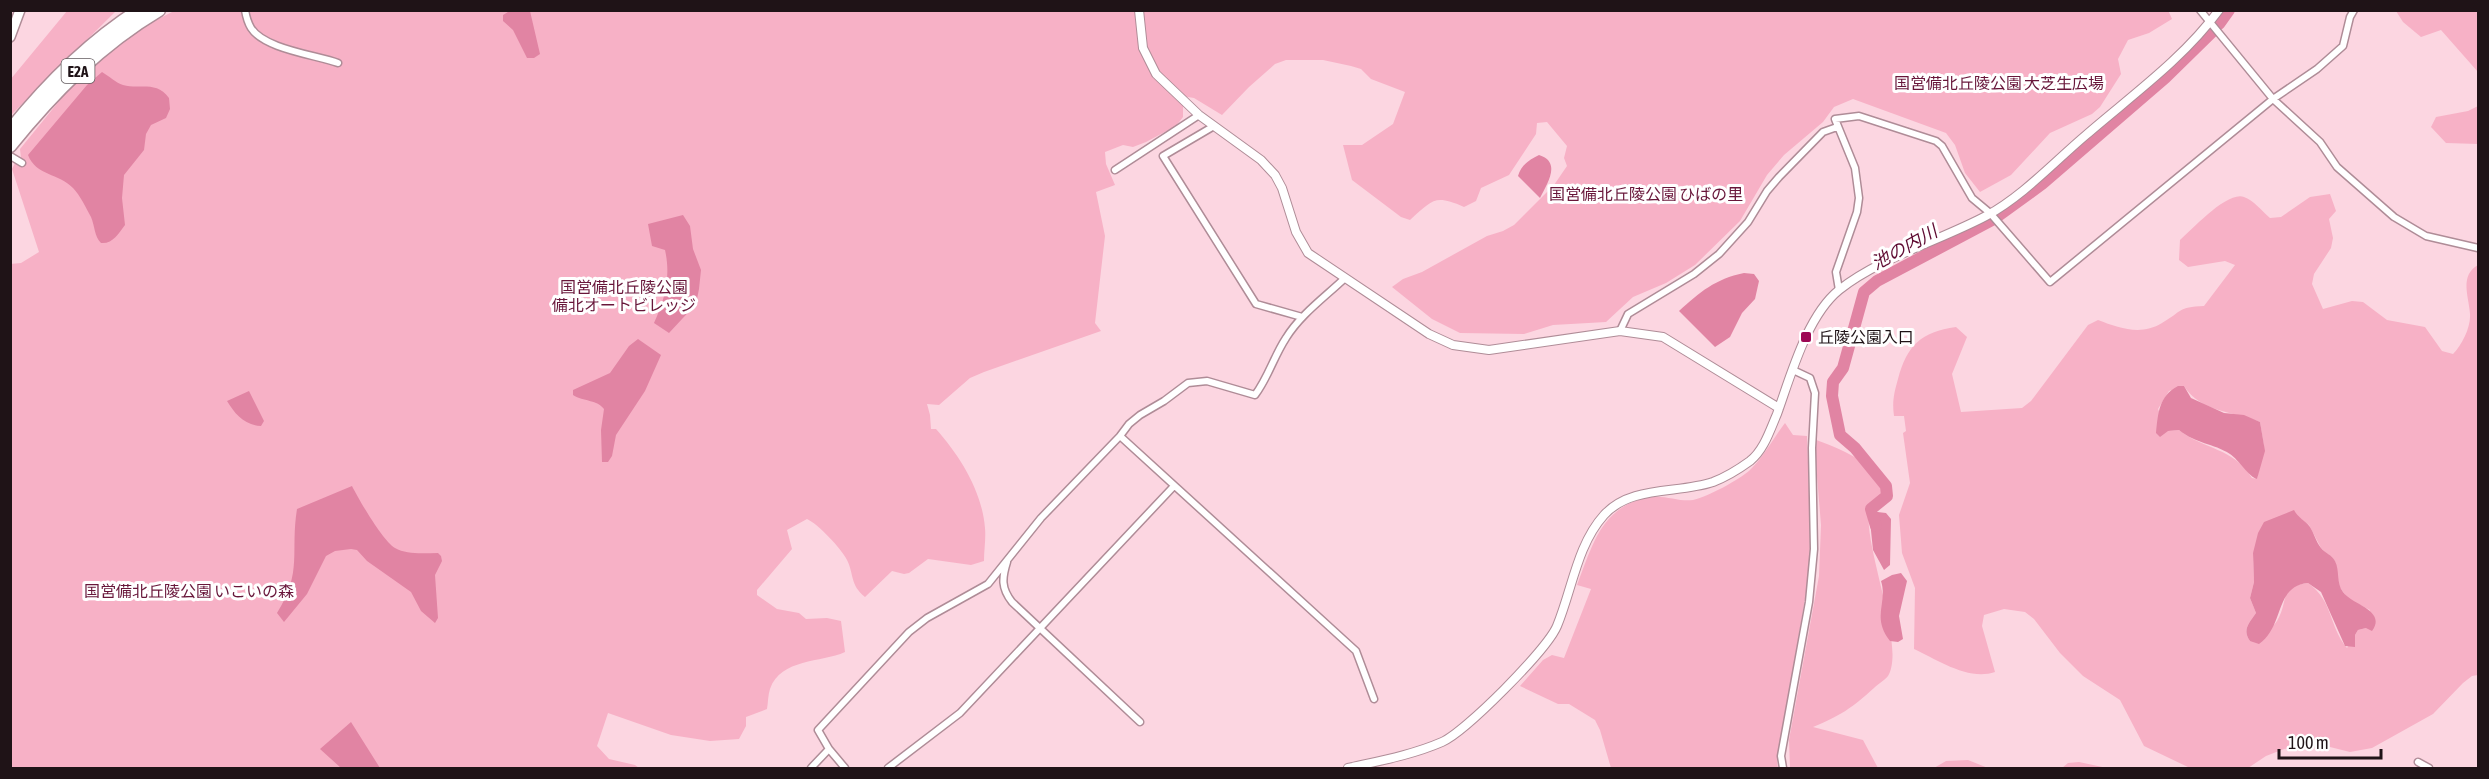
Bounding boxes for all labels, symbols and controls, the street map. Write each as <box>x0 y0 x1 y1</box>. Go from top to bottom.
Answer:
road number: E2A <box>62 59 94 83</box>
park label: 国営備北丘陵公園 大芝生広場 <box>1894 74 2104 92</box>
park label: 国営備北丘陵公園 ひばの里 <box>1549 185 1743 203</box>
water label: 池の内川 <box>1867 219 1942 274</box>
park label: 国営備北丘陵公園 備北オートビレッジ <box>552 278 696 314</box>
place label: 丘陵公園入口 <box>1818 328 1914 346</box>
marker: 丘陵公園入口 <box>1799 330 1813 344</box>
park label: 国営備北丘陵公園 いこいの森 <box>84 582 294 600</box>
scale bar <box>2279 722 2381 760</box>
text: 100 m <box>2288 732 2329 753</box>

